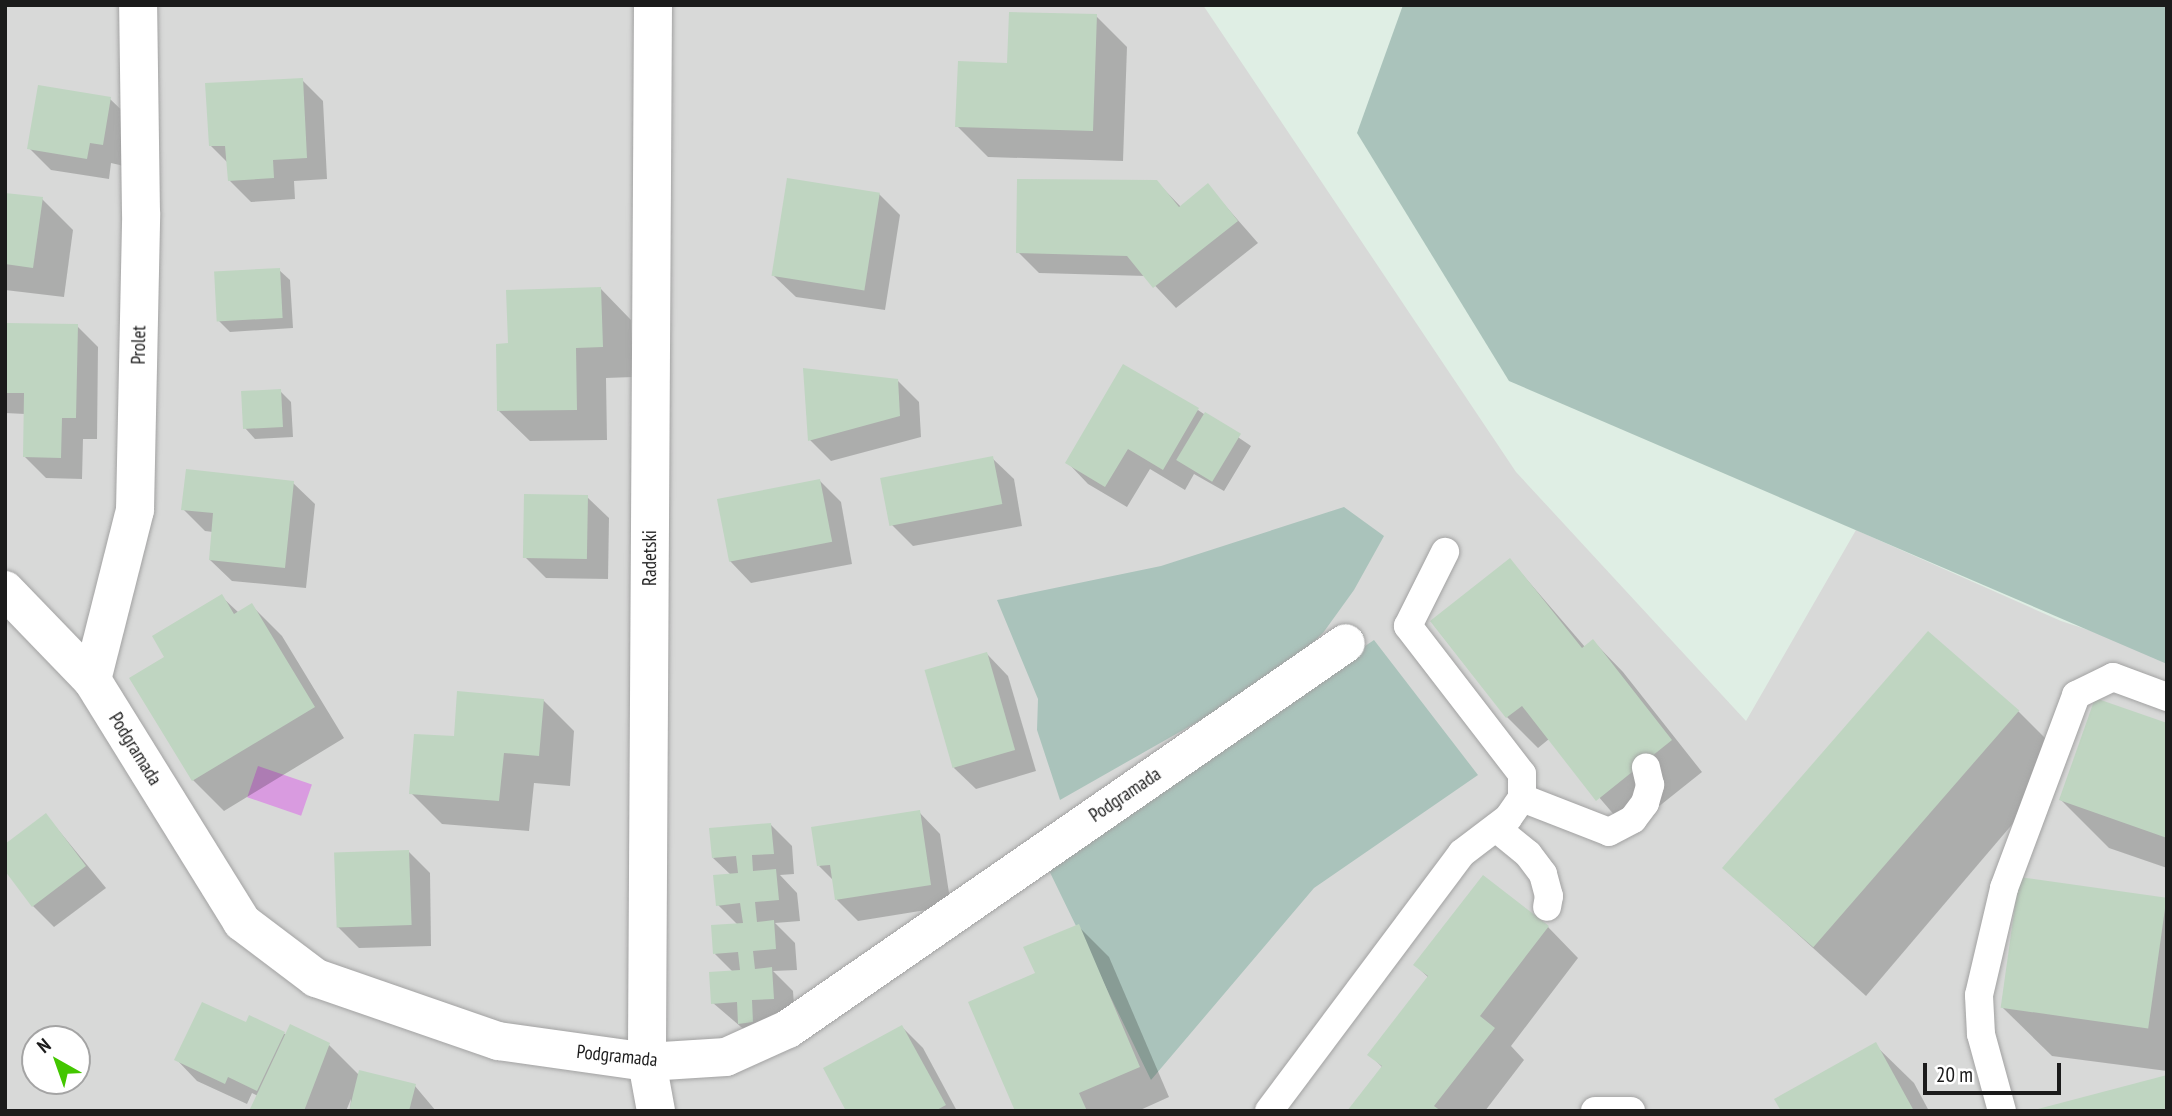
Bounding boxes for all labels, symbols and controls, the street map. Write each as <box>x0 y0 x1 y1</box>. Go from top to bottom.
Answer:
street label: Prolet <box>127 325 151 365</box>
street label: Radetski <box>639 530 661 586</box>
street label: Podgramada <box>104 709 166 789</box>
street label: Podgramada <box>1085 763 1165 827</box>
north arrow <box>21 1025 91 1095</box>
text: N <box>32 1033 55 1058</box>
street label: Podgramada <box>575 1040 659 1072</box>
scale bar <box>1927 1050 2065 1094</box>
text: 20 m <box>1936 1061 1973 1088</box>

